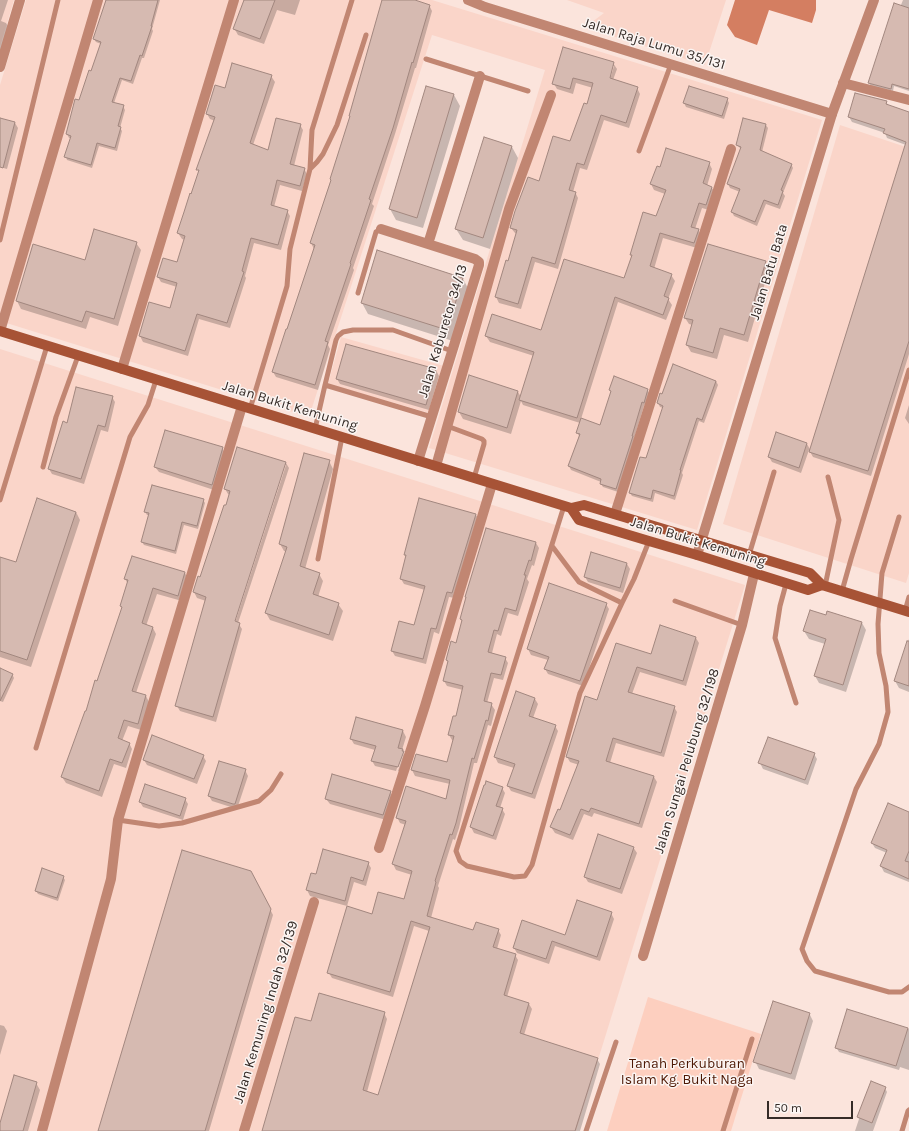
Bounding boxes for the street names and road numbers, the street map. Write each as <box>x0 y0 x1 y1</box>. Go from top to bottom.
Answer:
street label: Jalan Raja Lumu 35/131 <box>581 14 727 74</box>
street label: Jalan Batu Bata <box>746 222 792 322</box>
street label: Jalan Kaburetor 34/13 <box>415 262 471 400</box>
street label: Jalan Bukit Kemuning <box>220 377 360 435</box>
street label: Jalan Bukit Kemuning <box>628 513 768 571</box>
street label: Jalan Sungai Pelubung 32/198 <box>651 666 723 856</box>
street label: Jalan Kemuning Indah 32/139 <box>230 919 302 1105</box>

